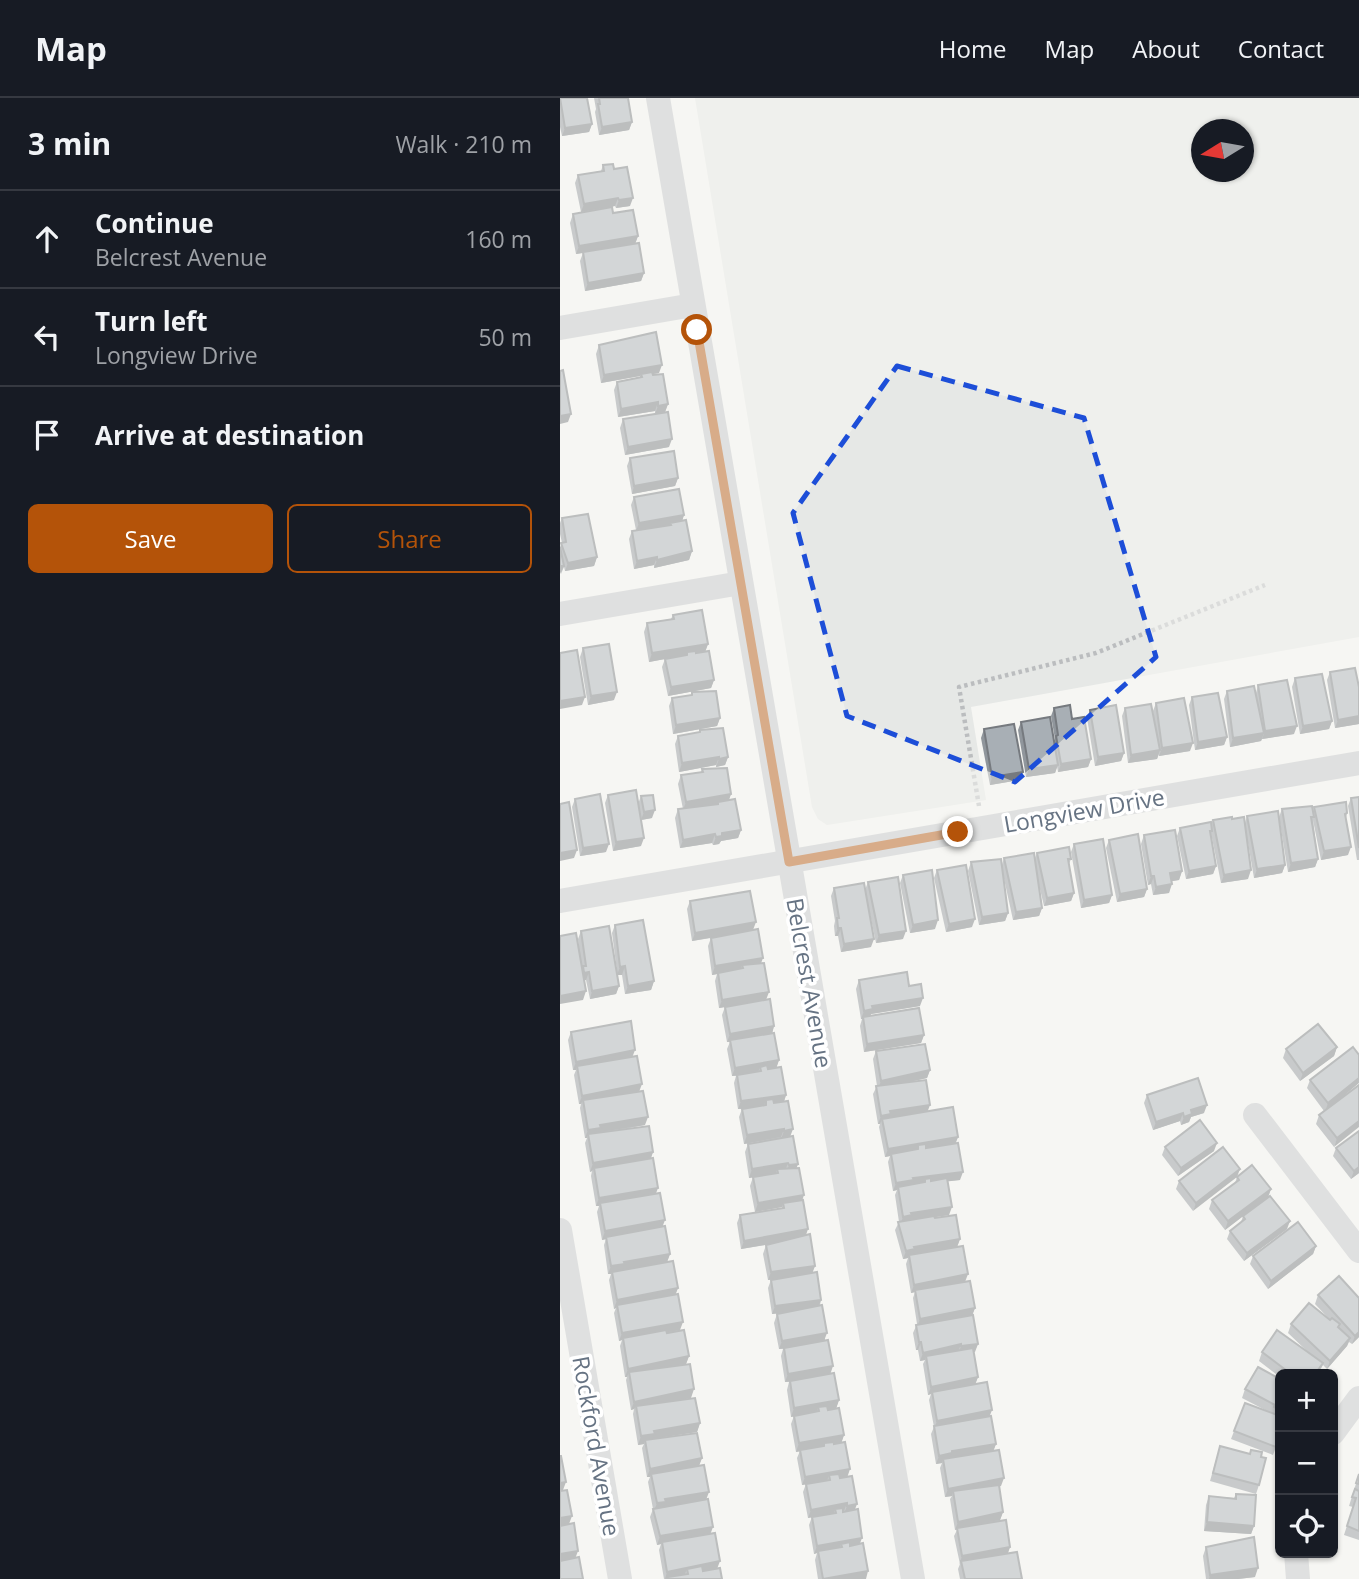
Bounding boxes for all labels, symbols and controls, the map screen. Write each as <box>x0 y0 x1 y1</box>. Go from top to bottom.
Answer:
text: Map <box>35 26 107 71</box>
text: Home <box>939 32 1007 65</box>
text: Map <box>1045 32 1094 65</box>
text: About <box>1132 32 1200 65</box>
text: Contact <box>1238 32 1324 65</box>
north arrow <box>1191 119 1254 182</box>
text: 3 min <box>28 123 111 164</box>
text: Walk · 210 m <box>395 128 532 160</box>
text: Continue <box>95 205 214 241</box>
icon: ahead <box>28 220 66 258</box>
text: 160 m <box>465 223 532 255</box>
text: Belcrest Avenue <box>95 241 267 273</box>
text: Turn left <box>95 303 207 339</box>
route start <box>681 314 712 345</box>
icon: left <box>28 318 66 356</box>
text: 50 m <box>478 321 532 353</box>
text: Longview Drive <box>95 339 258 371</box>
icon: arrive <box>28 416 66 454</box>
text: Arrive at destination <box>95 417 364 453</box>
button: Save <box>28 504 273 573</box>
button: Share <box>287 504 532 573</box>
street label: Longview Drive <box>1001 780 1167 840</box>
route end <box>942 816 973 847</box>
street label: Belcrest Avenue <box>779 895 841 1071</box>
street label: Rockford Avenue <box>565 1353 629 1539</box>
map controls <box>1275 1369 1338 1558</box>
button: + <box>1275 1369 1338 1432</box>
button: − <box>1275 1432 1338 1495</box>
button: locate <box>1275 1495 1338 1558</box>

